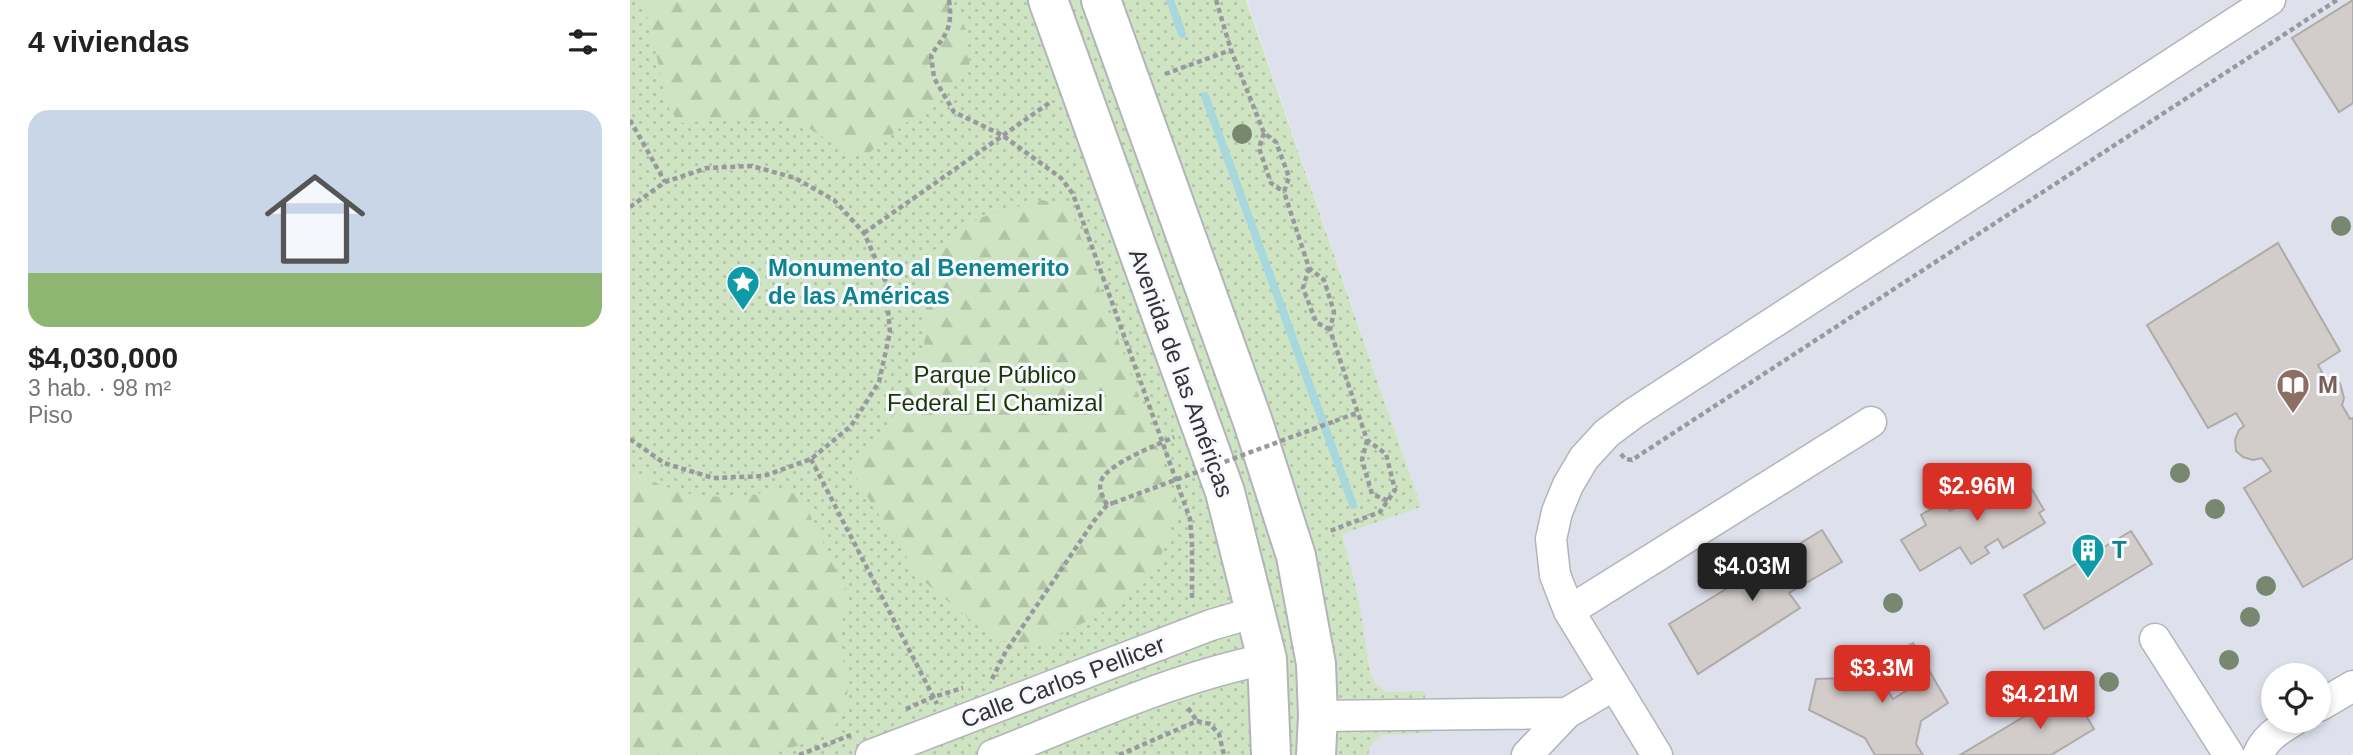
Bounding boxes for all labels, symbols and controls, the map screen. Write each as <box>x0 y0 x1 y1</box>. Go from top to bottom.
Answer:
icon: filters <box>564 23 602 61</box>
text: 4 viviendas <box>28 25 190 58</box>
icon: home <box>252 156 378 282</box>
street label: Avenida de las Américas <box>1124 245 1239 501</box>
place label: Monumento al Benemerito de las Américas <box>768 254 1069 309</box>
place icon: Monumento al Benemerito de las Américas <box>724 263 762 312</box>
text: $4,030,000 <box>28 341 178 374</box>
park label: Parque Público Federal El Chamizal <box>887 361 1103 416</box>
library icon: M <box>2274 366 2312 415</box>
place label: M <box>2318 371 2338 398</box>
text: 3 hab. · 98 m² <box>28 375 171 401</box>
text: Piso <box>28 402 73 428</box>
pin: $2.96M <box>1920 463 2034 523</box>
text: $2.96M <box>1939 473 2015 499</box>
building icon: T <box>2069 531 2107 580</box>
place label: T <box>2112 536 2127 563</box>
pin: $4.03M <box>1695 544 1809 603</box>
text: $4.03M <box>1714 553 1790 579</box>
street label: Calle Carlos Pellicer <box>957 630 1169 733</box>
pin: $3.3M <box>1833 646 1931 705</box>
text: $3.3M <box>1850 655 1914 681</box>
map controls <box>2261 663 2331 733</box>
button: locate <box>2261 663 2331 733</box>
pin: $4.21M <box>1983 672 2097 731</box>
text: $4.21M <box>2002 681 2078 707</box>

